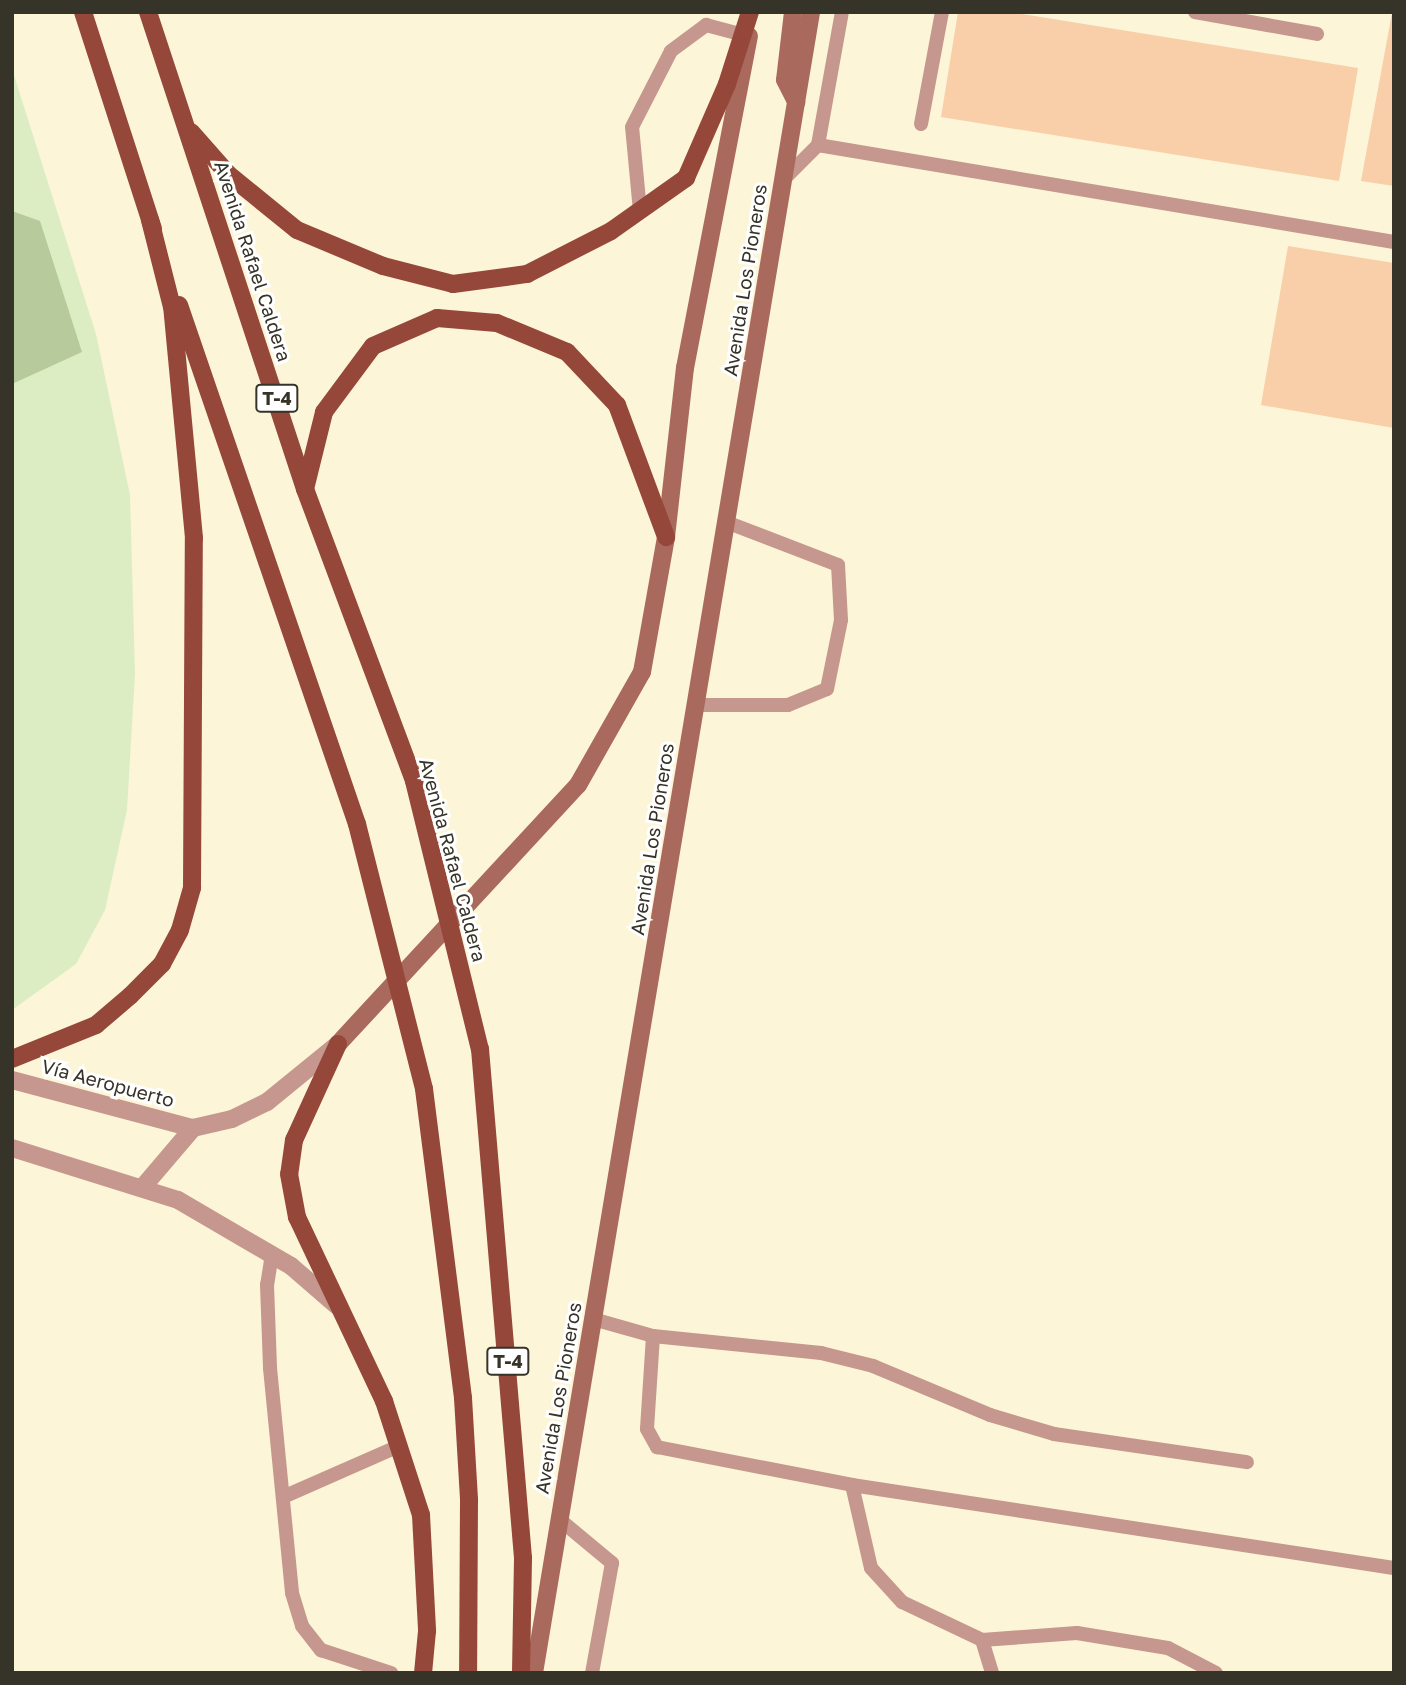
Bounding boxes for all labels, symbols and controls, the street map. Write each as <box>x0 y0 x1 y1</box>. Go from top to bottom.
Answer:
street label: Avenida Rafael Caldera <box>210 158 296 364</box>
street label: Avenida Los Pioneros <box>719 182 771 378</box>
road number: T-4 <box>254 384 300 412</box>
street label: Avenida Los Pioneros <box>626 741 678 937</box>
street label: Avenida Rafael Caldera <box>415 756 491 964</box>
street label: Vía Aeropuerto <box>39 1054 177 1112</box>
street label: Avenida Los Pioneros <box>530 1300 586 1496</box>
road number: T-4 <box>485 1346 531 1376</box>

